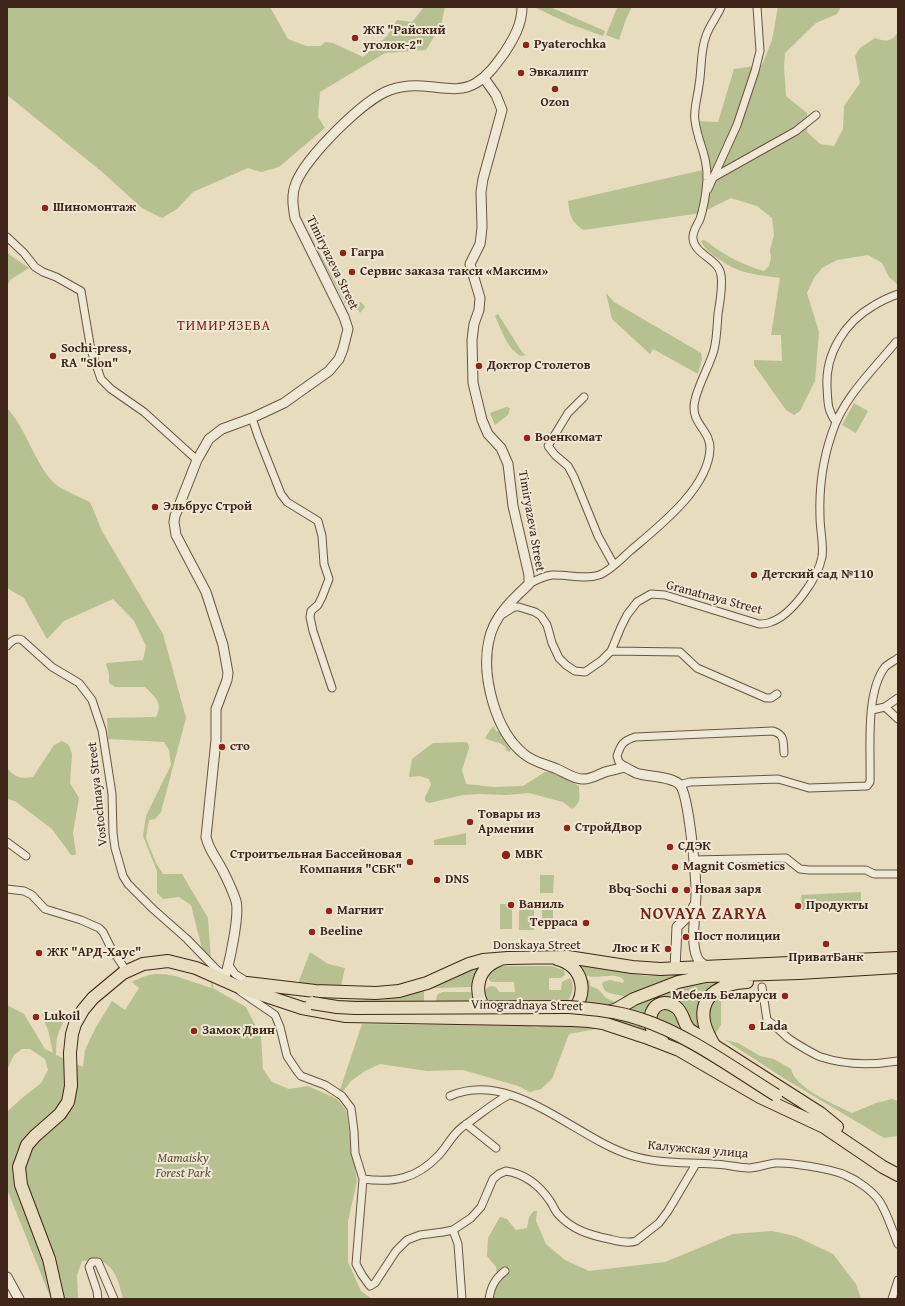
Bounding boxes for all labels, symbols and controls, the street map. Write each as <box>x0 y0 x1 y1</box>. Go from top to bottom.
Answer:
place label: ЖК "Райский уголок-2" <box>363 23 446 54</box>
marker: ЖК "Райский уголок-2" <box>350 33 360 43</box>
place label: Pyaterochka <box>534 37 606 53</box>
marker: Pyaterochka <box>521 40 531 50</box>
place label: Эвкалипт <box>529 65 588 81</box>
marker: Эвкалипт <box>516 68 526 78</box>
marker: Ozon <box>550 84 560 94</box>
place label: Ozon <box>541 95 569 111</box>
place label: Шиномонтаж <box>53 200 136 216</box>
marker: Шиномонтаж <box>40 203 50 213</box>
street label: Timiryazeva Street <box>302 213 362 313</box>
place label: Гагра <box>351 245 384 261</box>
marker: Гагра <box>338 248 348 258</box>
place label: Сервис заказа такси «Максим» <box>360 264 548 280</box>
marker: Сервис заказа такси «Максим» <box>347 267 357 277</box>
district label: ТИМИРЯЗЕВА <box>177 318 271 334</box>
place label: Sochi-press, RA "Slon" <box>61 341 131 372</box>
marker: Sochi-press, RA "Slon" <box>48 351 58 361</box>
place label: Доктор Столетов <box>487 358 590 374</box>
marker: Доктор Столетов <box>474 361 484 371</box>
place label: Военкомат <box>535 430 602 446</box>
marker: Военкомат <box>522 433 532 443</box>
street label: Timiryazeva Street <box>514 469 548 573</box>
place label: Эльбрус Строй <box>163 499 252 515</box>
marker: Эльбрус Строй <box>150 502 160 512</box>
place label: Детский сад №110 <box>762 567 873 583</box>
marker: Детский сад №110 <box>749 570 759 580</box>
street label: Granatnaya Street <box>664 578 764 618</box>
place label: сто <box>230 739 250 755</box>
street label: Vostochnaya Street <box>85 741 111 847</box>
marker: сто <box>217 742 227 752</box>
place label: Товары из Армении <box>478 807 541 838</box>
marker: Товары из Армении <box>465 817 475 827</box>
place label: СтройДвор <box>575 820 642 836</box>
marker: СтройДвор <box>562 823 572 833</box>
place label: СДЭК <box>678 839 711 855</box>
marker: СДЭК <box>665 842 675 852</box>
place label: Строитьельная Бассейновая Компания "СБК" <box>230 847 402 878</box>
place label: МВК <box>515 847 543 863</box>
marker: МВК <box>500 849 512 861</box>
marker: Строитьельная Бассейновая Компания "СБК" <box>405 857 415 867</box>
place label: Magnit Cosmetics <box>683 859 785 875</box>
marker: Magnit Cosmetics <box>670 862 680 872</box>
place label: DNS <box>445 872 469 888</box>
marker: DNS <box>432 875 442 885</box>
place label: Bbq-Sochi <box>609 882 667 898</box>
place label: Новая заря <box>695 882 761 898</box>
marker: Bbq-Sochi <box>670 885 680 895</box>
marker: Новая заря <box>682 885 692 895</box>
place label: Ваниль <box>519 897 564 913</box>
place label: Продукты <box>806 898 868 914</box>
marker: Ваниль <box>506 900 516 910</box>
marker: Продукты <box>793 901 803 911</box>
place label: Магнит <box>337 903 383 919</box>
district label: NOVAYA ZARYA <box>640 905 768 925</box>
marker: Магнит <box>324 906 334 916</box>
place label: Терраса <box>530 915 578 931</box>
marker: Терраса <box>581 918 591 928</box>
place label: Beeline <box>320 924 363 940</box>
marker: Beeline <box>307 927 317 937</box>
place label: Пост полиции <box>694 929 780 945</box>
marker: Пост полиции <box>681 932 691 942</box>
street label: Donskaya Street <box>493 938 581 954</box>
marker: ПриватБанк <box>821 939 831 949</box>
place label: Люс и К <box>612 941 660 957</box>
marker: Люс и К <box>663 944 673 954</box>
place label: ЖК "АРД-Хаус" <box>47 945 141 961</box>
marker: ЖК "АРД-Хаус" <box>34 948 44 958</box>
place label: ПриватБанк <box>789 950 863 966</box>
place label: Мебель Беларуси <box>672 988 777 1004</box>
marker: Мебель Беларуси <box>780 991 790 1001</box>
street label: Vinogradnaya Street <box>471 997 583 1015</box>
place label: Lukoil <box>44 1009 80 1025</box>
marker: Lukoil <box>31 1012 41 1022</box>
place label: Lada <box>760 1019 788 1035</box>
marker: Lada <box>747 1022 757 1032</box>
place label: Замок Двин <box>202 1023 275 1039</box>
marker: Замок Двин <box>189 1026 199 1036</box>
street label: Калужская улица <box>647 1138 749 1162</box>
park label: Mamaisky Forest Park <box>155 1151 211 1182</box>

